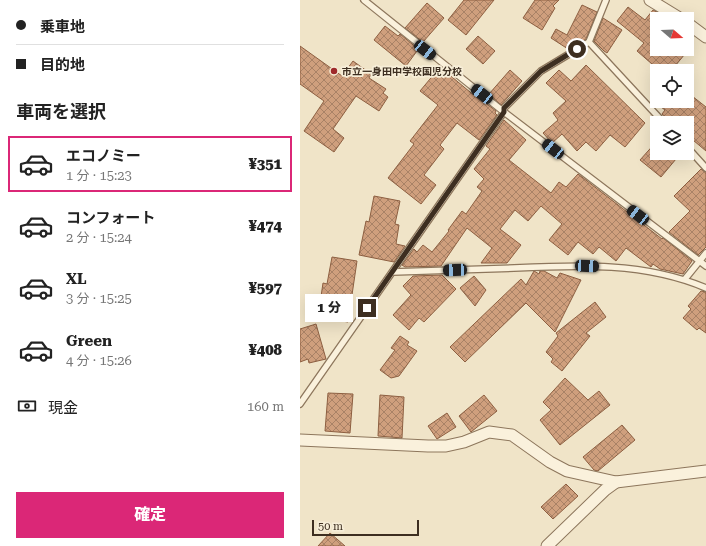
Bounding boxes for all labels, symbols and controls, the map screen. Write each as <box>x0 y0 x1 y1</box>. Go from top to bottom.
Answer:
north arrow <box>650 12 694 56</box>
map controls <box>650 12 694 160</box>
text: 乗車地 <box>40 18 85 36</box>
car <box>412 38 438 62</box>
route start <box>568 40 586 58</box>
text: 目的地 <box>40 56 85 74</box>
button: locate <box>650 64 694 108</box>
marker: 市立一身田中学校国児分校 <box>329 66 339 76</box>
place label: 市立一身田中学校国児分校 <box>342 66 462 77</box>
car <box>469 82 495 106</box>
text: 車両を選択 <box>16 101 106 122</box>
button: layers <box>650 116 694 160</box>
car <box>540 137 566 161</box>
icon: car <box>18 146 54 182</box>
text: エコノミー <box>66 147 141 165</box>
text: ¥351 <box>248 155 282 173</box>
text: 1 分 · 15:23 <box>66 168 132 183</box>
car <box>625 203 651 227</box>
icon: car <box>18 208 54 244</box>
text: コンフォート <box>66 209 156 227</box>
text: ¥474 <box>248 217 282 235</box>
text: 2 分 · 15:24 <box>66 230 132 245</box>
car <box>575 259 599 273</box>
car <box>443 264 467 276</box>
icon: car <box>18 270 54 306</box>
text: XL <box>66 270 87 288</box>
text: ¥597 <box>248 279 282 297</box>
text: 3 分 · 15:25 <box>66 291 132 306</box>
callout: 1 分 <box>305 294 353 322</box>
route end <box>358 299 376 317</box>
text: 1 分 <box>317 300 341 315</box>
icon: car <box>18 332 54 368</box>
text: Green <box>66 332 112 350</box>
text: ¥408 <box>248 341 282 359</box>
text: 4 分 · 15:26 <box>66 353 132 368</box>
icon: cash <box>16 395 38 417</box>
text: 現金 <box>48 399 78 417</box>
text: 160 m <box>247 399 284 414</box>
button: 確定 <box>16 492 284 538</box>
scale bar <box>312 518 419 537</box>
text: 50 m <box>318 520 343 533</box>

